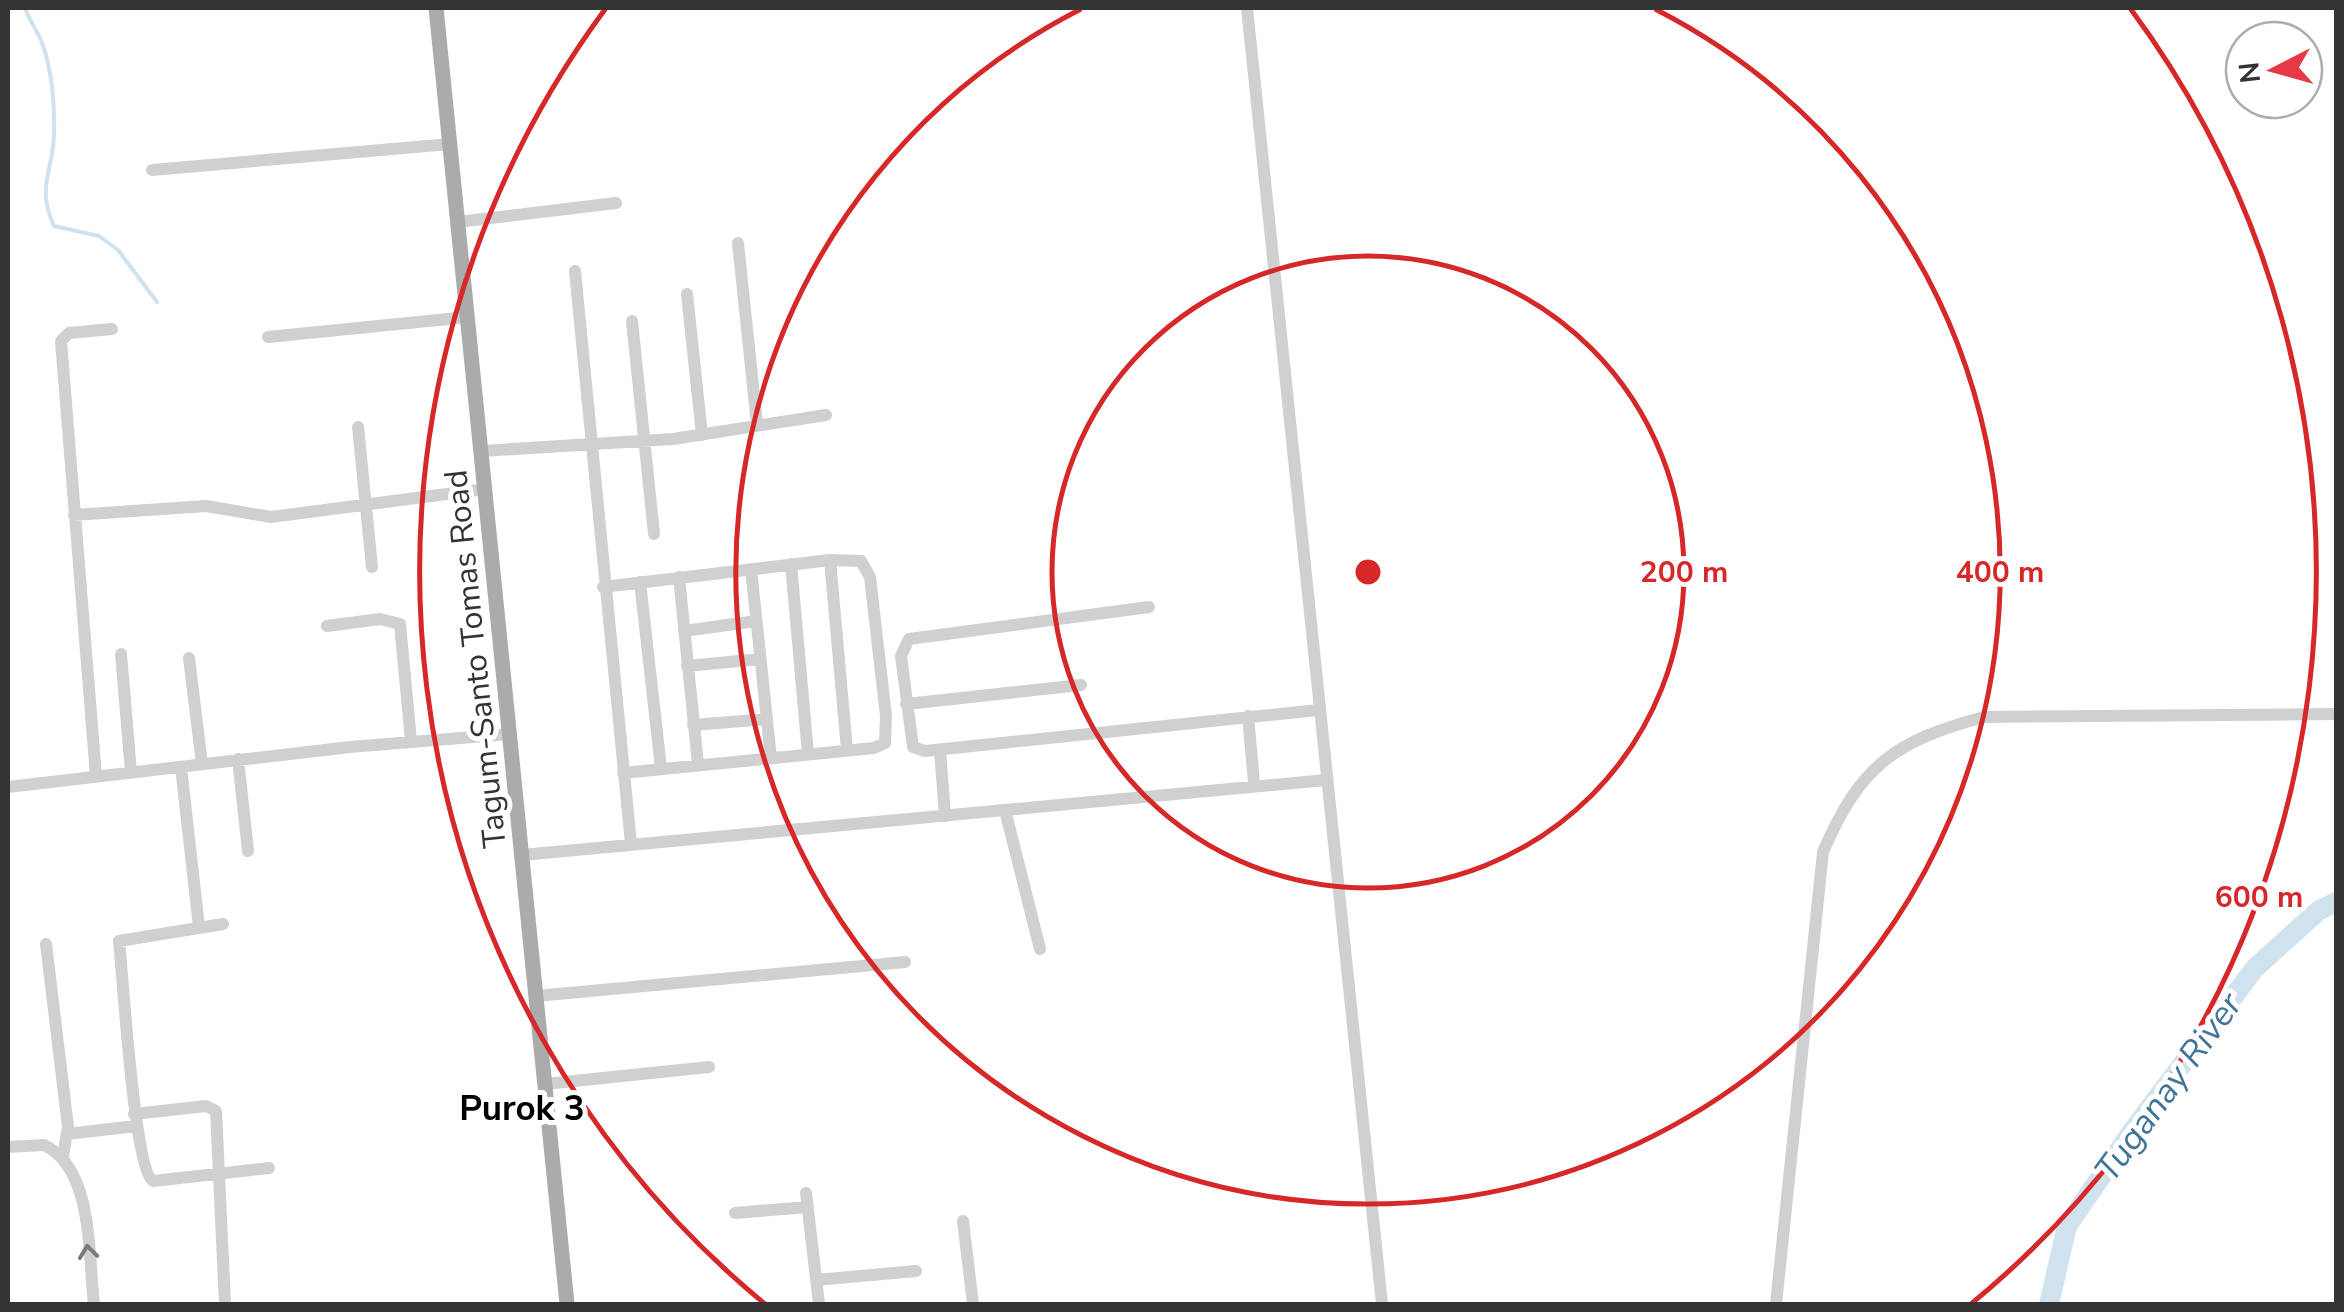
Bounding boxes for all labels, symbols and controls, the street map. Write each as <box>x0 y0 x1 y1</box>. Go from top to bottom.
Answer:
north arrow <box>2224 20 2324 120</box>
text: N <box>2230 60 2270 85</box>
street label: Tagum-Santo Tomas Road <box>434 468 517 850</box>
text: 200 m <box>1640 552 1728 593</box>
text: 400 m <box>1956 552 2044 593</box>
centre of rings <box>1350 554 1386 590</box>
text: 600 m <box>2215 877 2303 918</box>
water label: Tuganay River <box>2084 982 2254 1191</box>
district label: Purok 3 <box>459 1085 585 1132</box>
one-way arrow <box>78 1244 99 1261</box>

